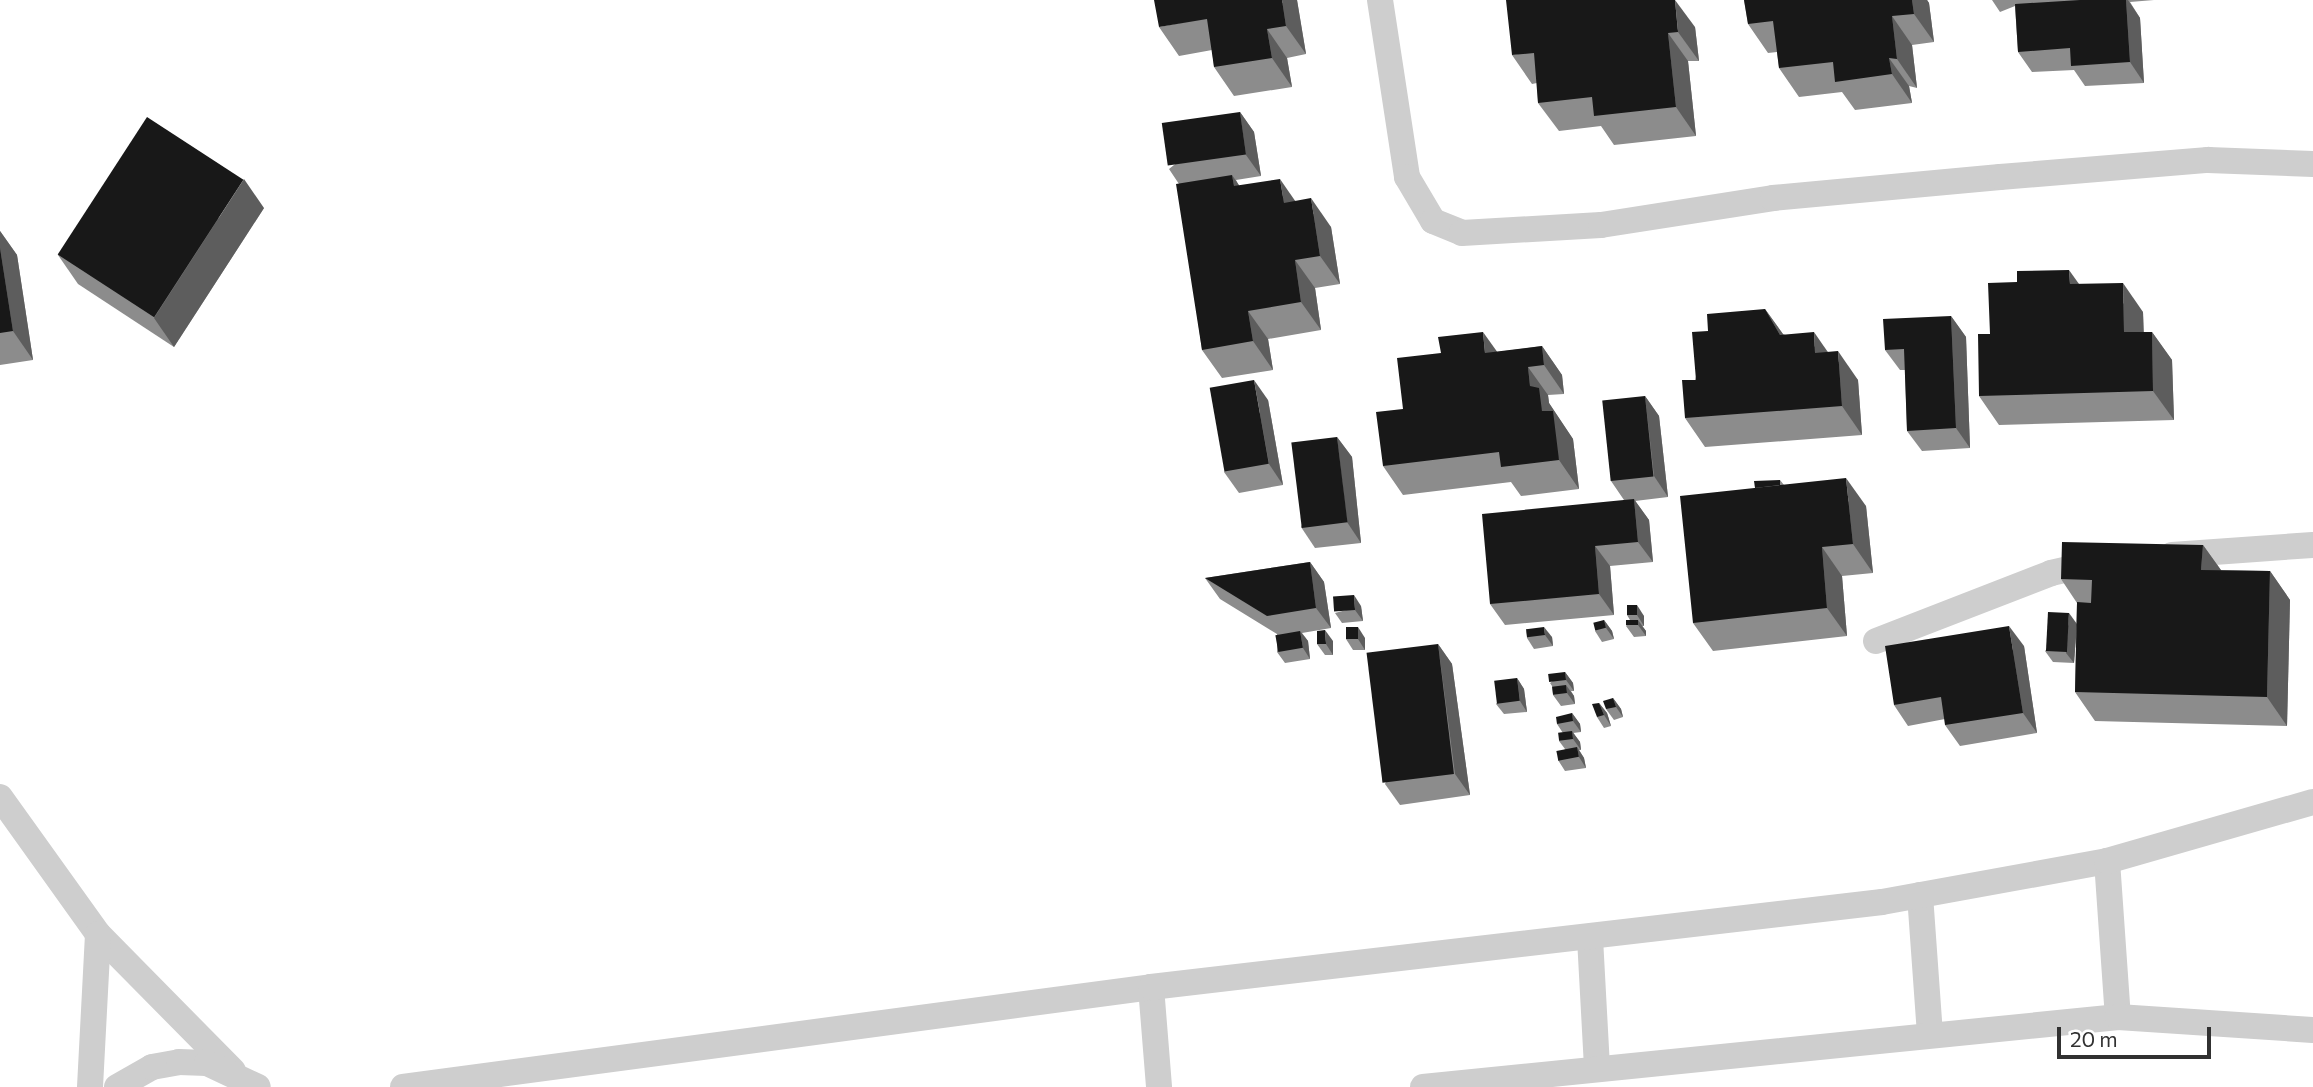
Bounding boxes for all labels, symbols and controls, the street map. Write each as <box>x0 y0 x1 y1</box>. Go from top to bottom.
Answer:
scale bar <box>2061 1014 2215 1058</box>
text: 20 m <box>2070 1026 2118 1051</box>

